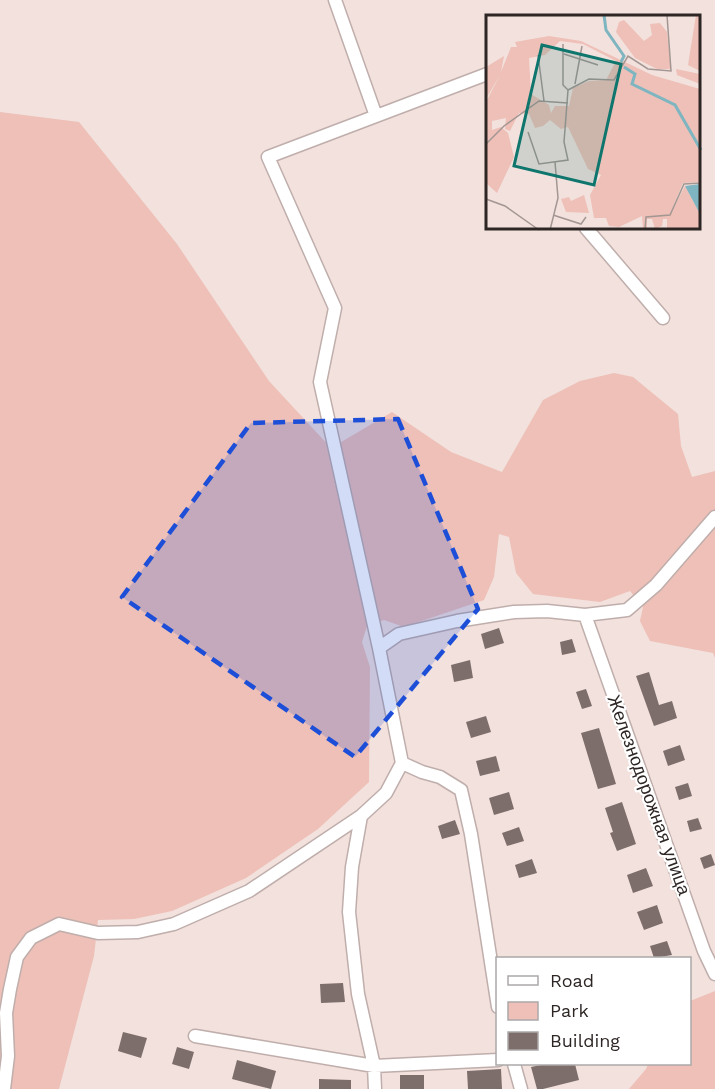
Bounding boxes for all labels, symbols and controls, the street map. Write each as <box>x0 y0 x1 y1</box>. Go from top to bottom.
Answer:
inset map <box>486 15 700 230</box>
street label: Железнодорожная улица <box>603 692 696 899</box>
legend <box>496 957 691 1065</box>
text: Road <box>550 970 594 991</box>
text: Park <box>550 1000 589 1021</box>
text: Building <box>550 1030 620 1051</box>

